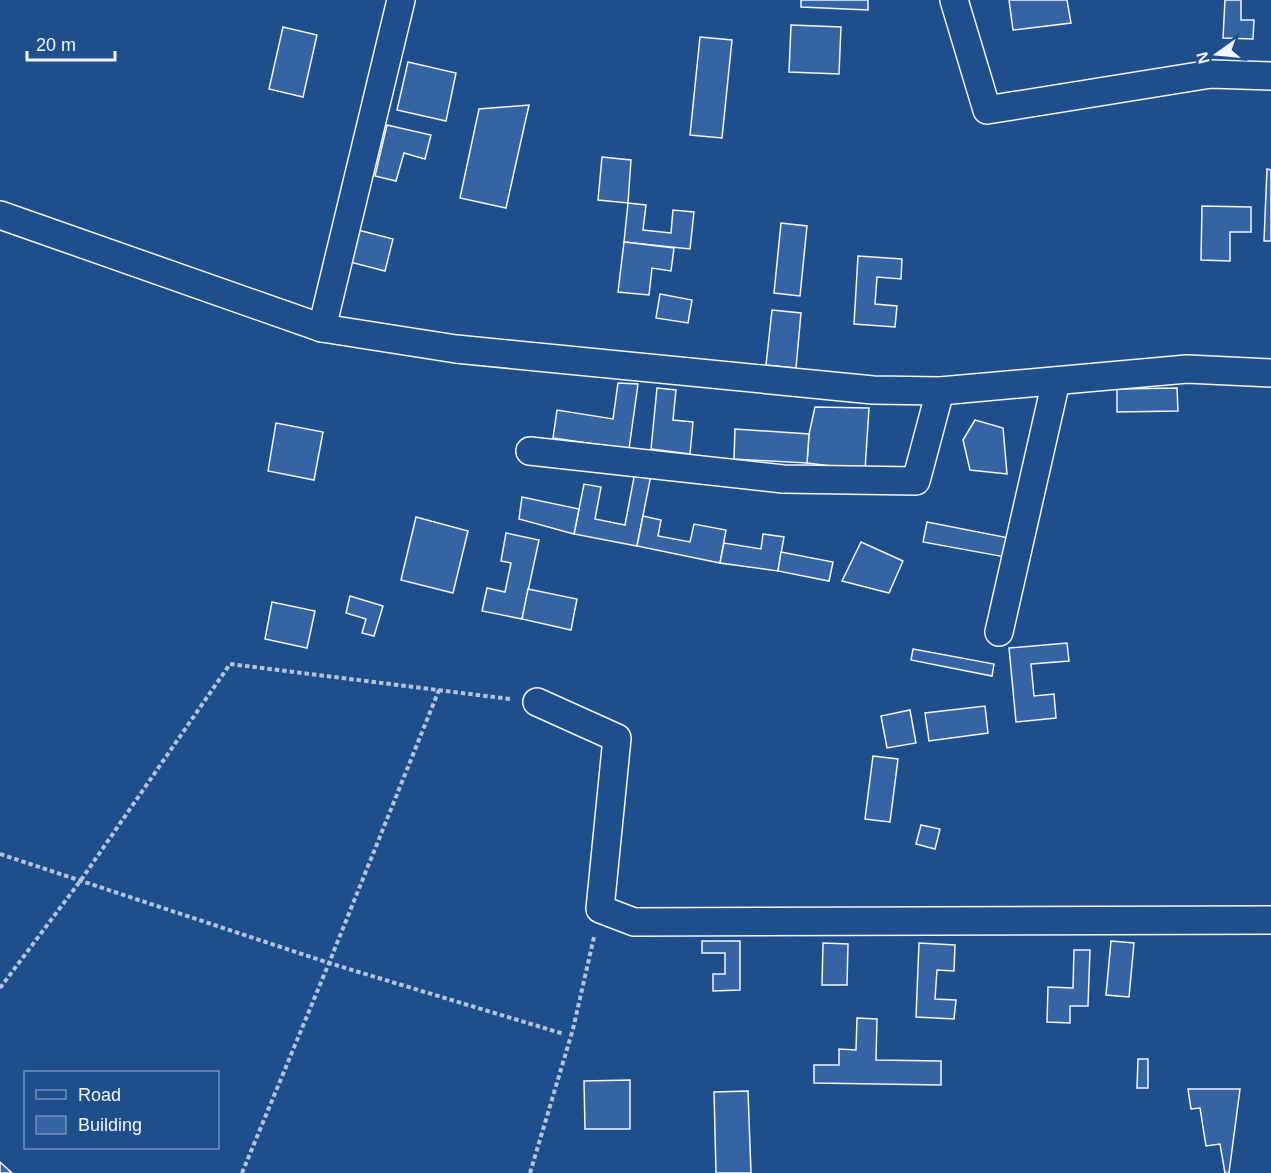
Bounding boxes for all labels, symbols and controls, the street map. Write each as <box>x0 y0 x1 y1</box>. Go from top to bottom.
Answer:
scale bar <box>27 24 116 62</box>
north arrow <box>1187 24 1247 84</box>
text: 20 m <box>36 35 76 55</box>
text: N <box>1193 50 1213 66</box>
legend <box>24 1071 219 1149</box>
text: Road <box>78 1085 121 1105</box>
text: Building <box>78 1115 142 1135</box>

